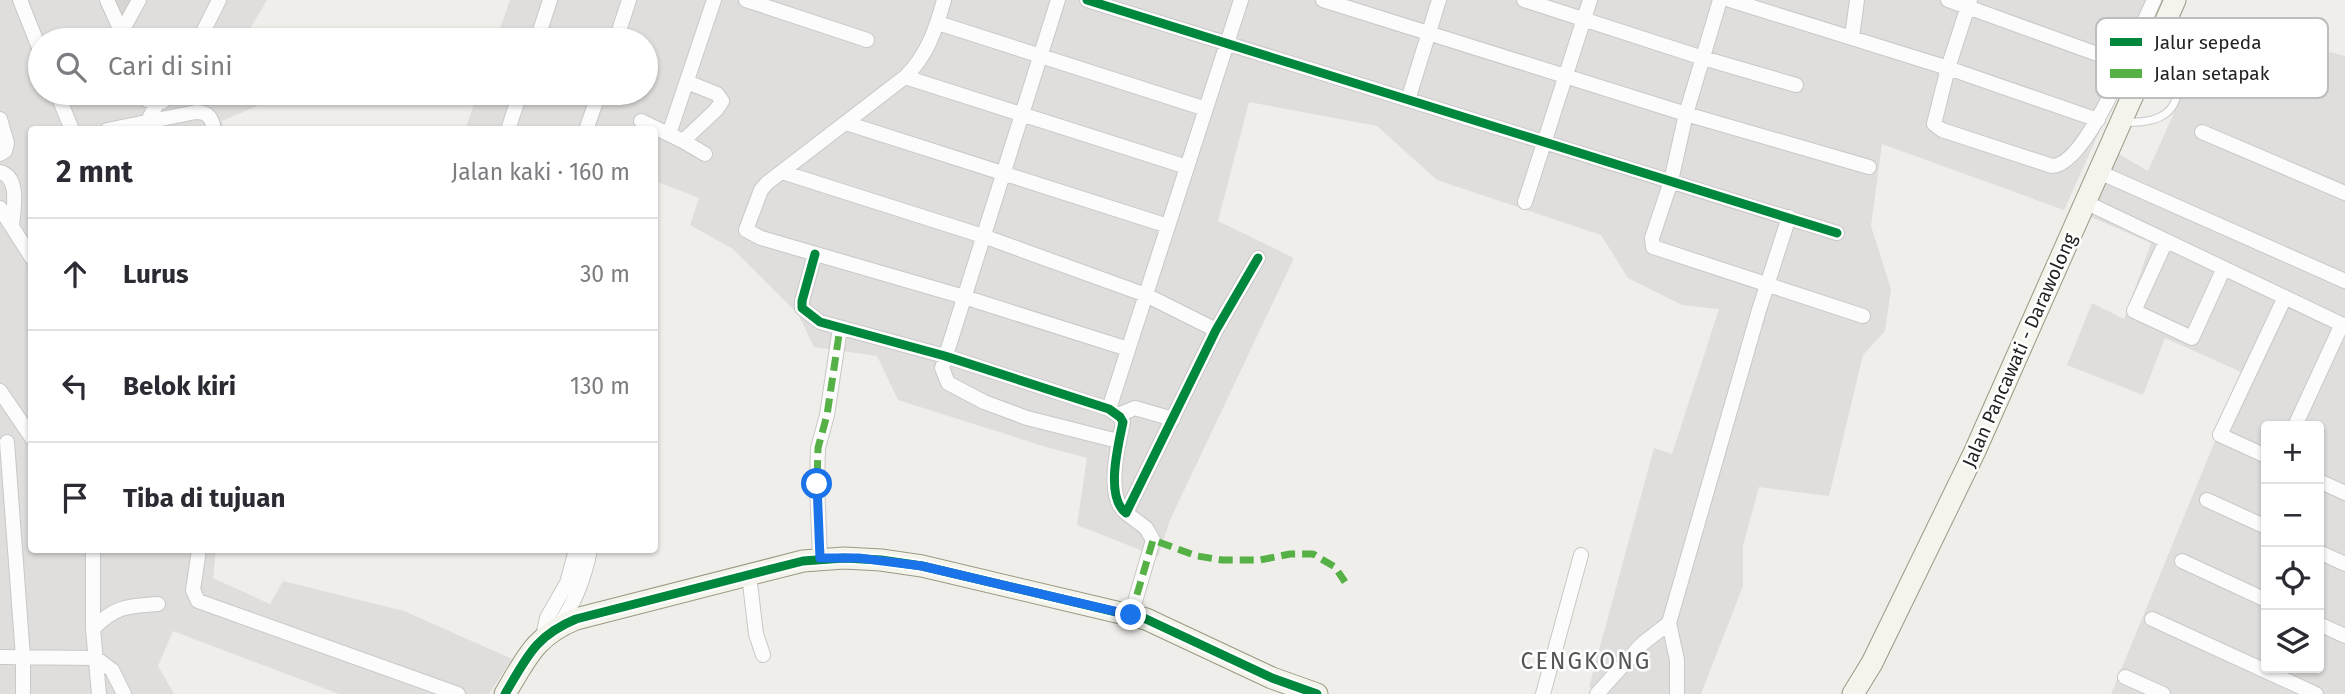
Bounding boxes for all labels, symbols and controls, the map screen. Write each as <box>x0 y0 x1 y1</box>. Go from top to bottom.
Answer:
legend <box>2096 18 2328 98</box>
search box <box>28 28 658 105</box>
text: Jalur sepeda <box>2154 31 2262 54</box>
icon: search <box>52 48 90 86</box>
text: Cari di sini <box>108 51 233 82</box>
text: Jalan setapak <box>2154 62 2270 85</box>
text: 2 mnt <box>56 154 133 190</box>
text: Jalan kaki · 160 m <box>451 158 630 186</box>
street label: Jalan Pancawati - Darawolong <box>1957 230 2082 471</box>
icon: ahead <box>56 255 94 293</box>
text: Lurus <box>123 259 189 290</box>
text: 30 m <box>580 260 630 288</box>
icon: left <box>56 367 94 405</box>
text: Belok kiri <box>123 371 236 402</box>
text: 130 m <box>570 372 630 400</box>
map controls <box>2261 421 2324 673</box>
button: + <box>2261 421 2324 484</box>
route start <box>801 468 832 499</box>
icon: arrive <box>56 479 94 517</box>
text: Tiba di tujuan <box>123 483 285 514</box>
button: − <box>2261 484 2324 547</box>
button: locate <box>2261 547 2324 610</box>
route end <box>1115 599 1146 630</box>
button: layers <box>2261 610 2324 673</box>
district label: CENGKONG <box>1521 647 1651 675</box>

